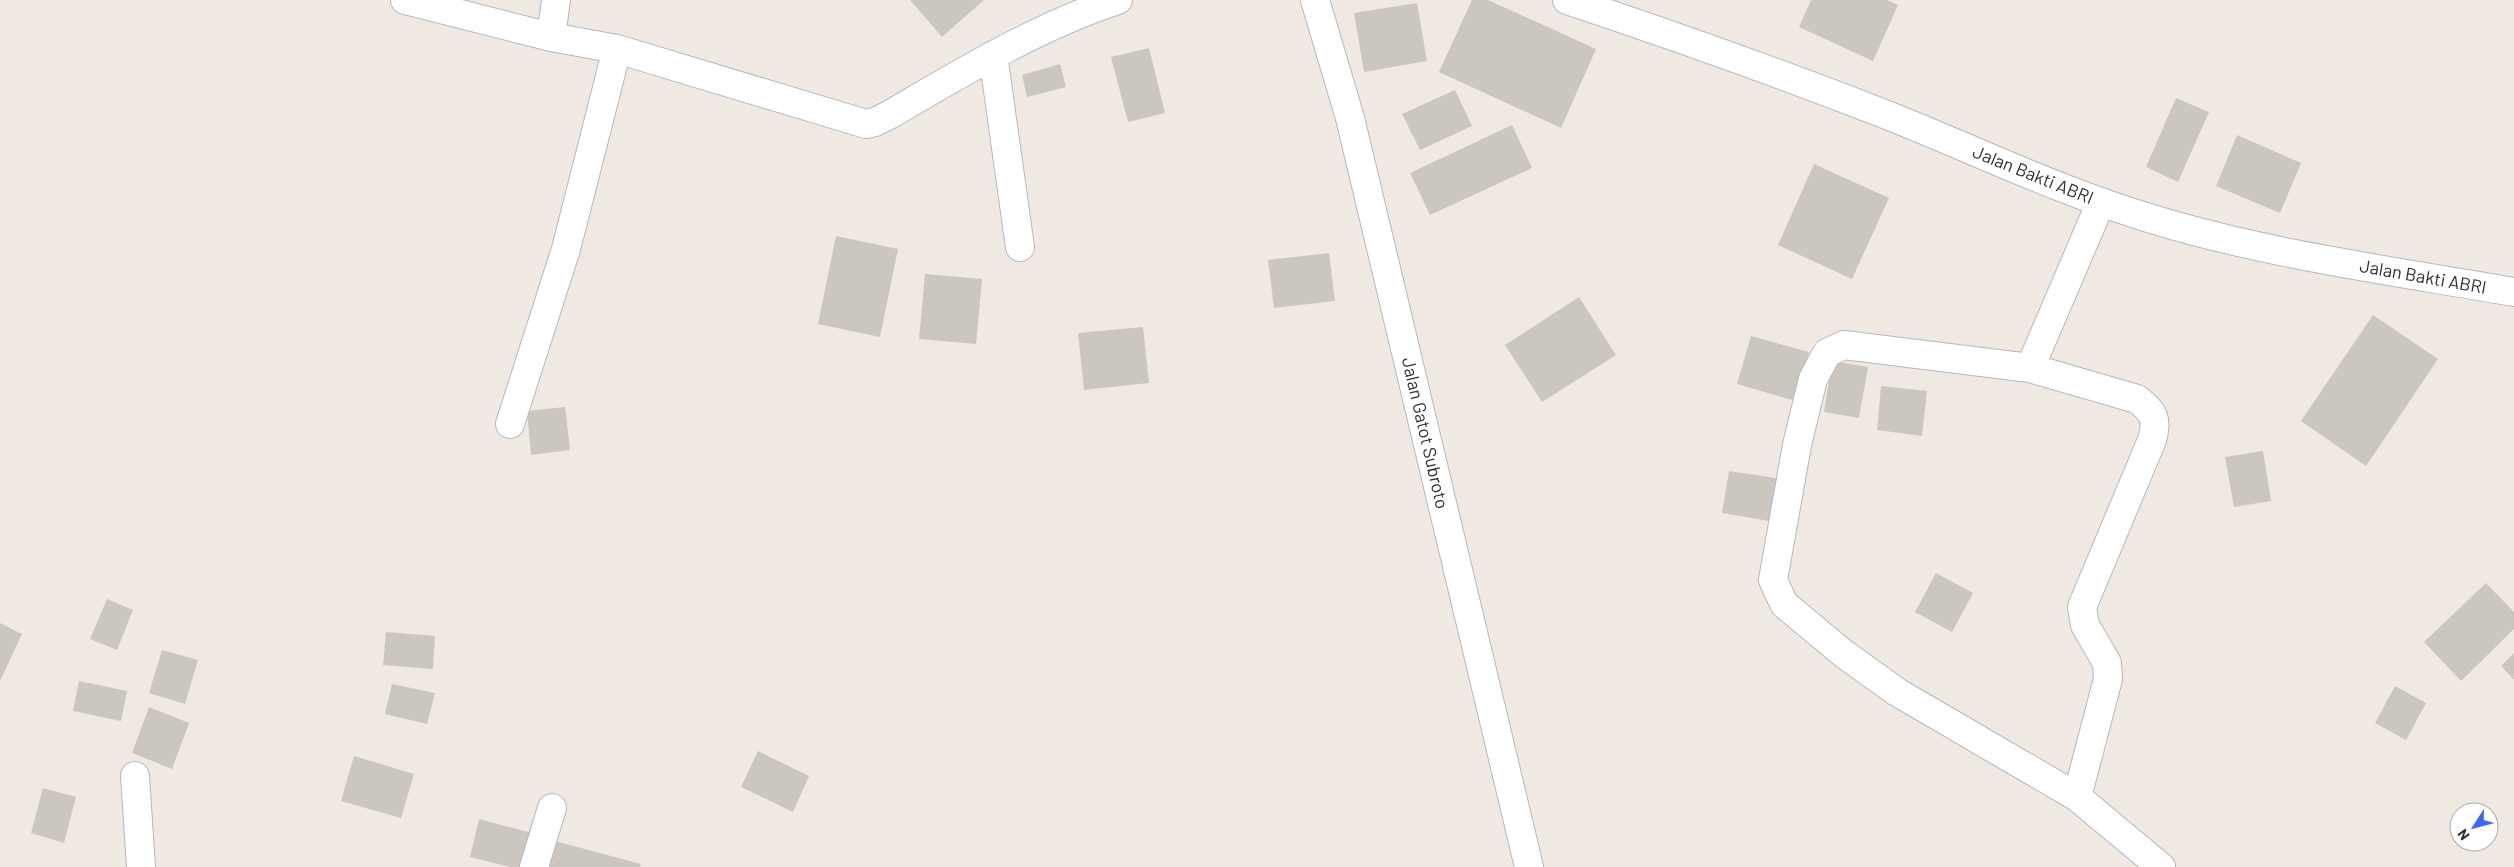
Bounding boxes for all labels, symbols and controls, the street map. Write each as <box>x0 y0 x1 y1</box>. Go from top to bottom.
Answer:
street label: Jalan Bakti ABRI <box>1970 140 2097 208</box>
street label: Jalan Bakti ABRI <box>2358 254 2488 298</box>
street label: Jalan Gatot Subroto <box>1398 355 1454 511</box>
north arrow <box>2449 802 2499 852</box>
text: N <box>2453 826 2473 844</box>

